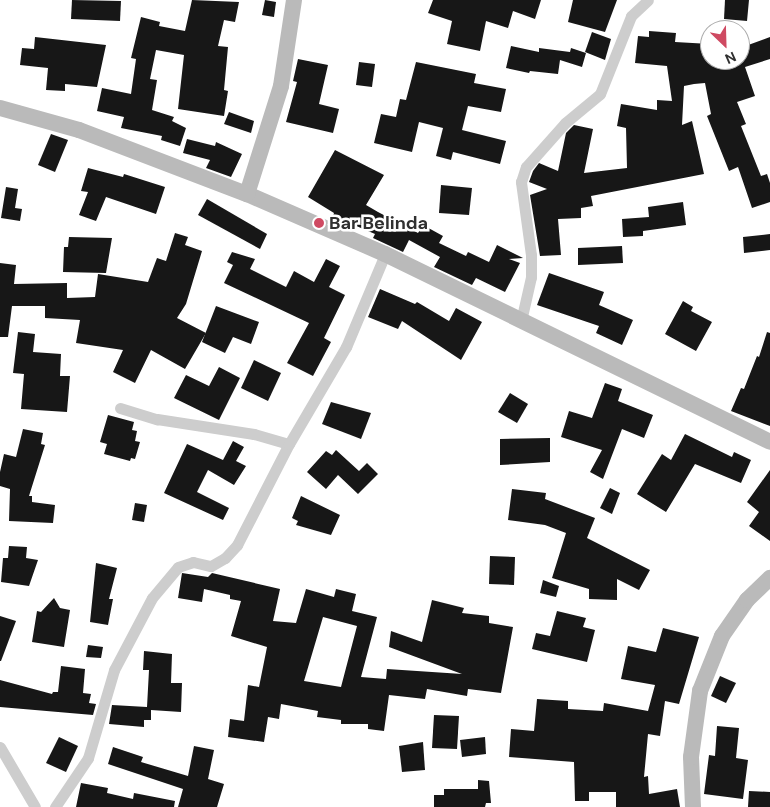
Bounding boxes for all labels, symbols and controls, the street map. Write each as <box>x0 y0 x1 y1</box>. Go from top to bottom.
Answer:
north arrow <box>700 20 750 70</box>
text: N <box>722 47 739 68</box>
place label: Bar Belinda <box>329 212 428 234</box>
marker: Bar Belinda <box>313 217 325 229</box>

